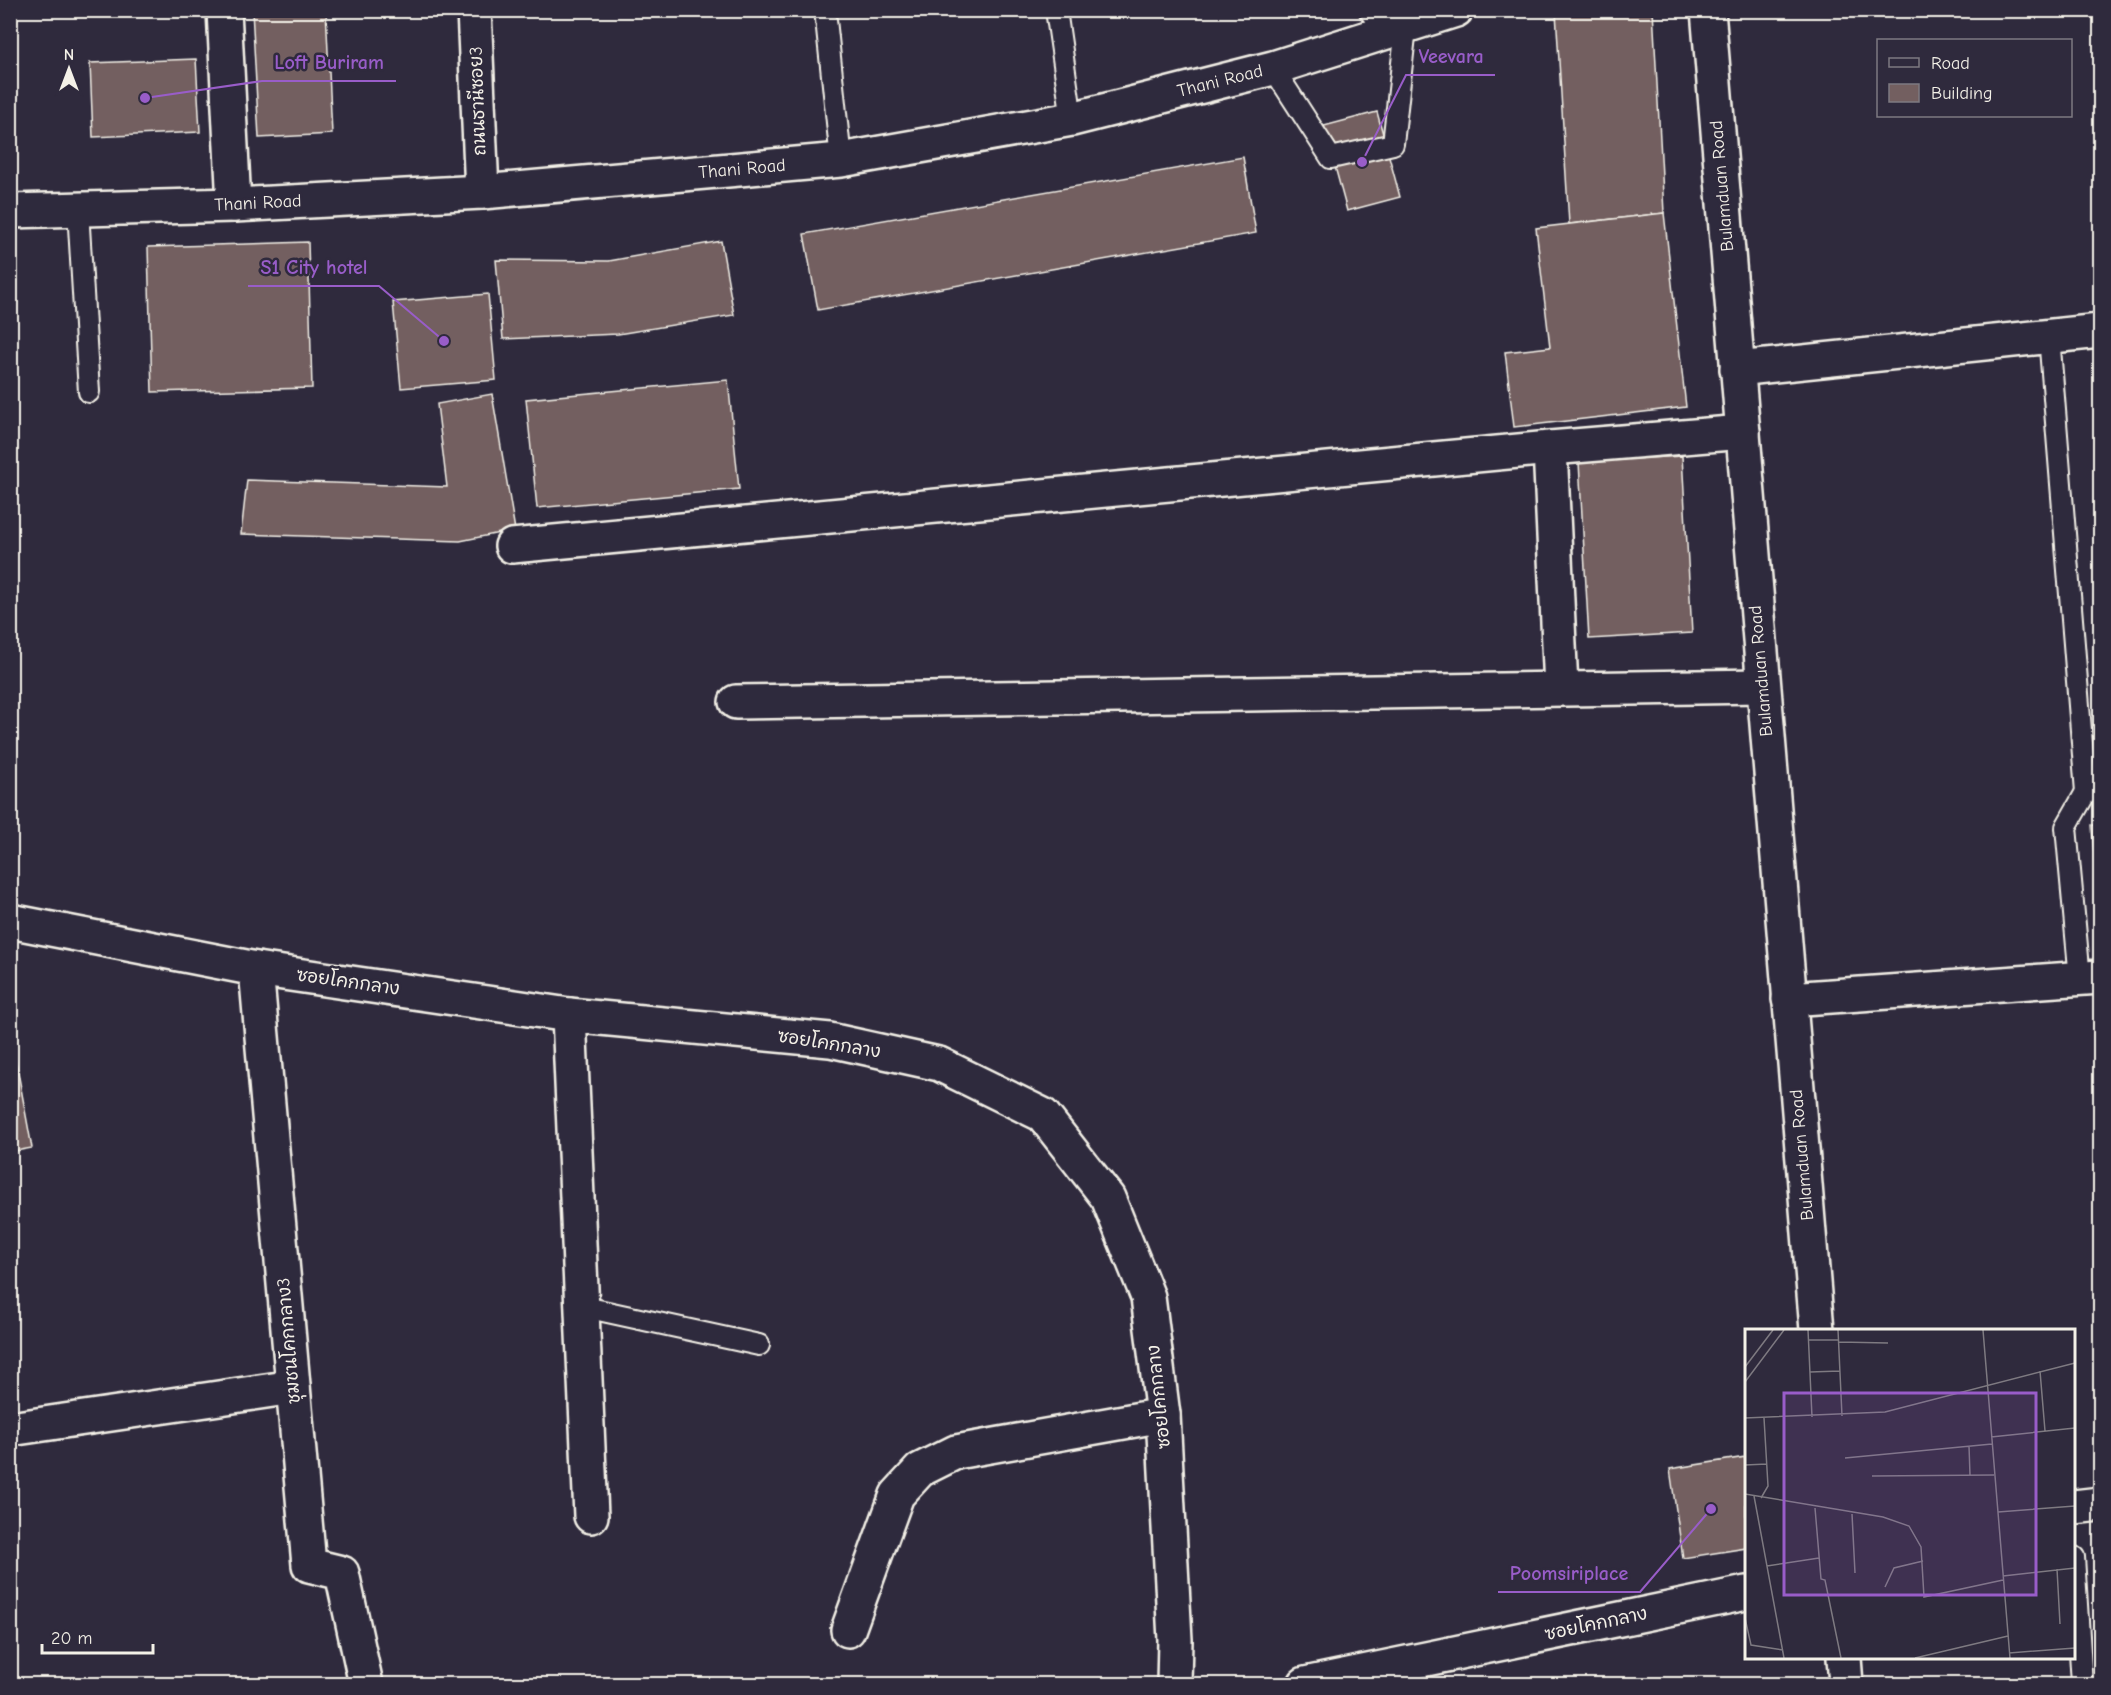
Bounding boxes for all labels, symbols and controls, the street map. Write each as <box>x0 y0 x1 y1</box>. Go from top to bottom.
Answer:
callout: Veevara <box>1406 37 1495 75</box>
north arrow <box>39 39 99 99</box>
legend <box>1877 39 2072 117</box>
callout: Loft Buriram <box>262 43 396 81</box>
text: Veevara <box>1418 45 1484 68</box>
text: N <box>64 46 74 64</box>
street label: ถนนธานีซอย3 <box>464 46 490 156</box>
text: Loft Buriram <box>274 51 384 74</box>
text: Road <box>1931 53 1970 74</box>
street label: Thani Road <box>1175 60 1265 102</box>
text: Building <box>1931 83 1993 104</box>
street label: Bulamduan Road <box>1706 120 1738 252</box>
street label: Thani Road <box>698 155 786 183</box>
street label: Thani Road <box>214 190 302 216</box>
callout: S1 City hotel <box>248 248 379 286</box>
text: S1 City hotel <box>260 256 368 279</box>
street label: Bulamduan Road <box>1745 605 1777 737</box>
street label: ซอยโคกกลาง <box>295 961 401 1000</box>
street label: ซอยโคกกลาง <box>776 1023 883 1063</box>
street label: Bulamduan Road <box>1786 1089 1818 1221</box>
street label: ชุมชนโคกกลาง3 <box>270 1277 308 1405</box>
inset map <box>1745 1329 2075 1659</box>
street label: ซอยโคกกลาง <box>1140 1344 1175 1450</box>
callout: Poomsiriplace <box>1498 1554 1640 1592</box>
text: Poomsiriplace <box>1510 1562 1628 1585</box>
street label: ซอยโคกกลาง <box>1542 1600 1649 1645</box>
scale bar <box>42 1617 153 1655</box>
text: 20 m <box>51 1628 92 1649</box>

